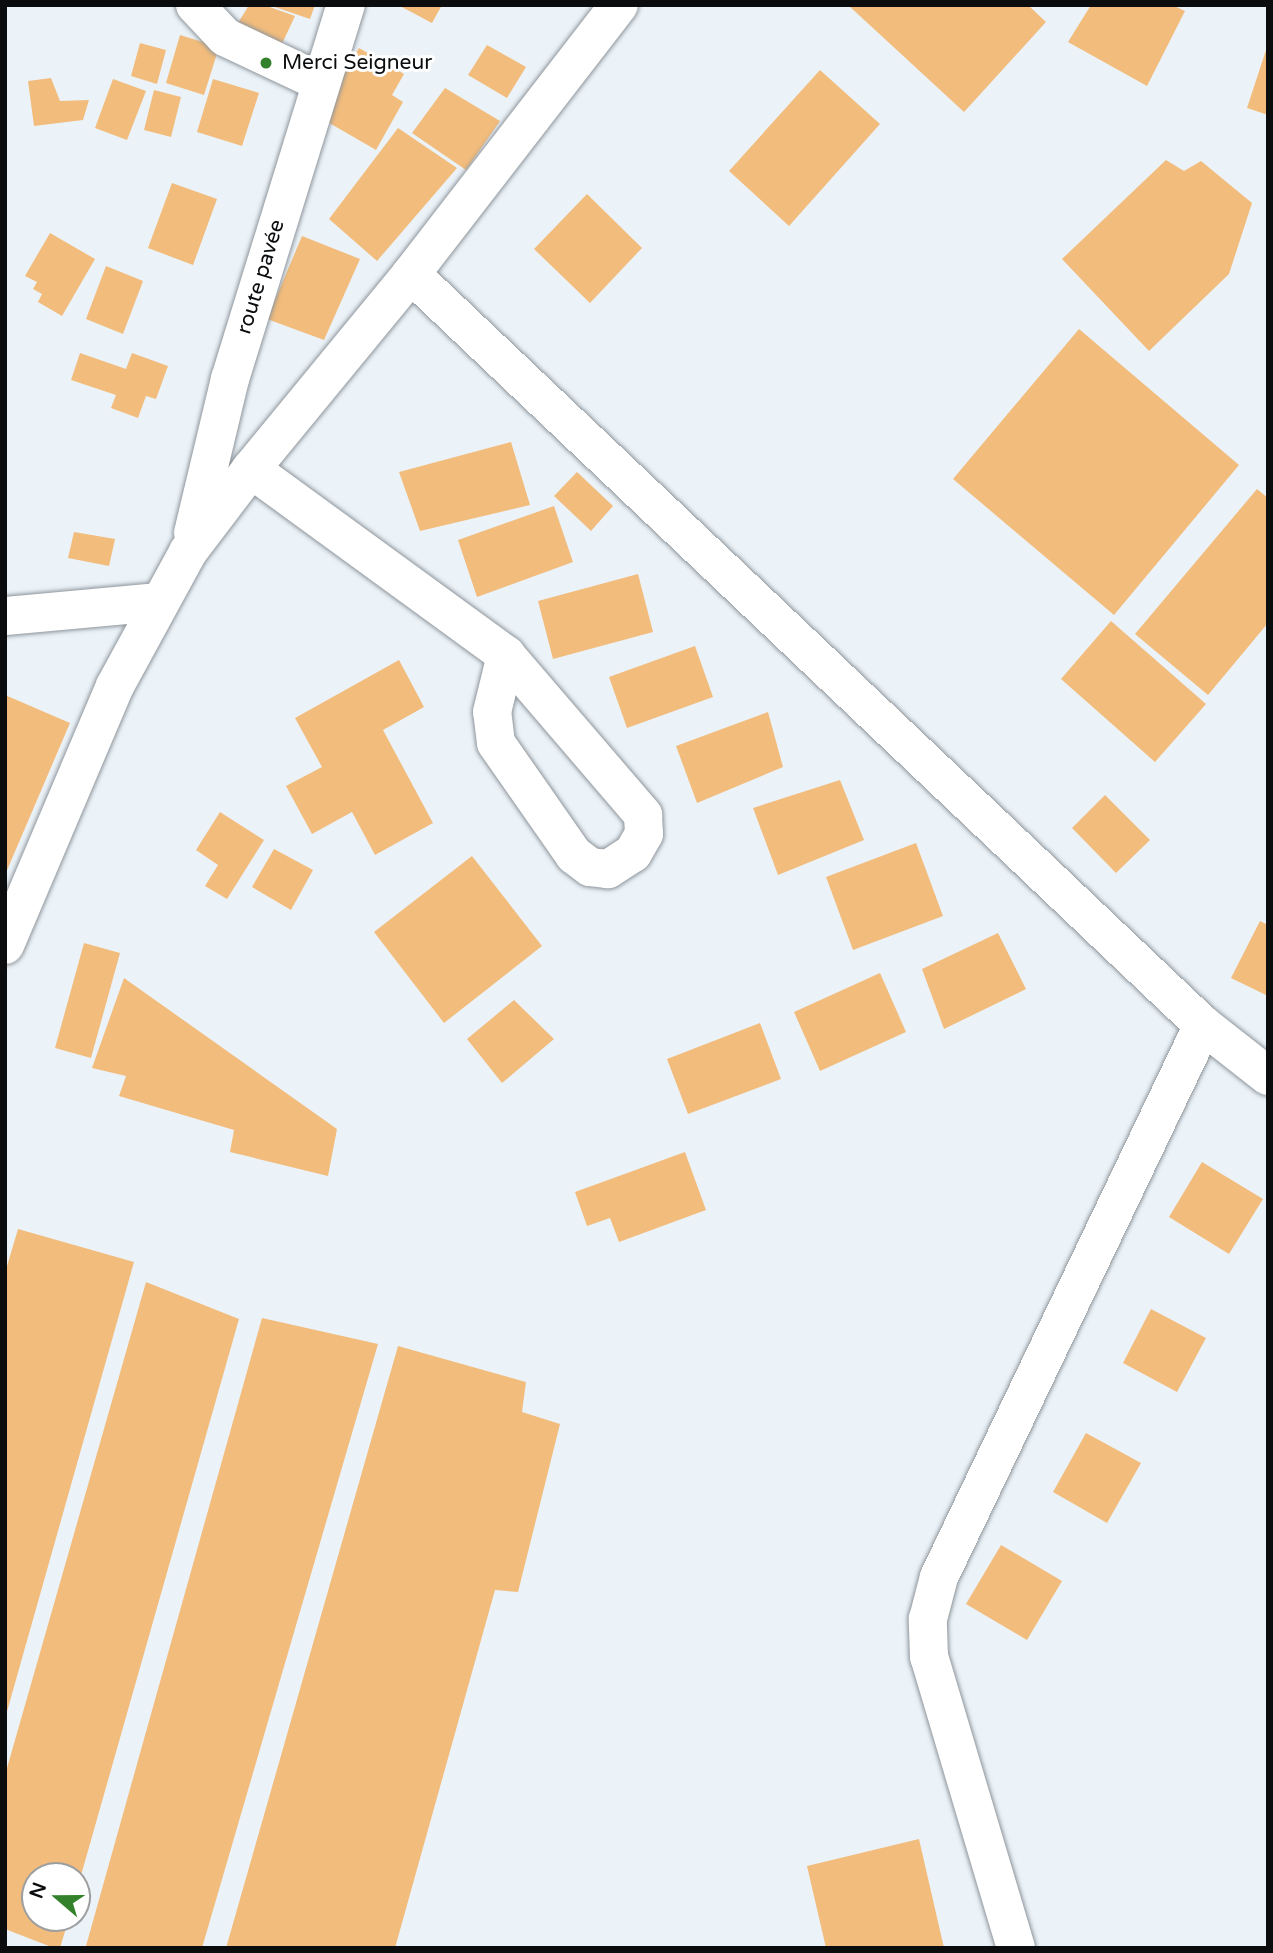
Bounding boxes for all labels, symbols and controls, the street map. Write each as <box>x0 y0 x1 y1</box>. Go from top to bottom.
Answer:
place label: Merci Seigneur <box>282 50 432 76</box>
marker: Merci Seigneur <box>256 53 276 73</box>
street label: route pavée <box>232 217 290 337</box>
north arrow <box>21 1862 91 1932</box>
text: N <box>25 1880 51 1901</box>

